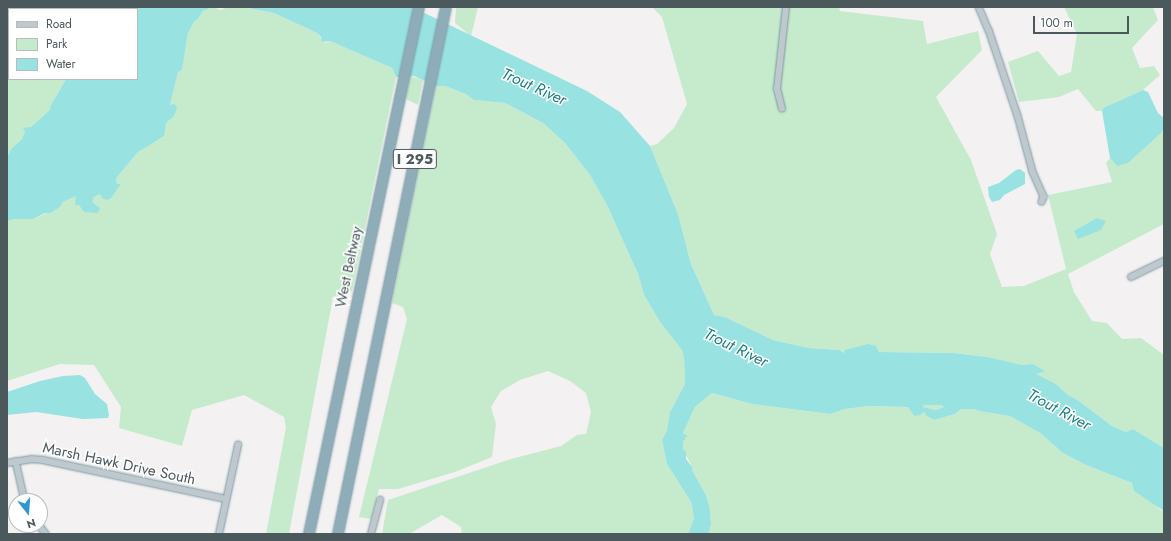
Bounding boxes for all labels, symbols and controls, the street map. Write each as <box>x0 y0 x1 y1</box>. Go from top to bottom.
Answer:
legend <box>8 8 138 80</box>
scale bar <box>1035 8 1131 34</box>
text: 100 m <box>1040 14 1073 32</box>
text: Road <box>46 15 72 33</box>
text: Park <box>46 35 67 53</box>
text: Water <box>46 55 76 73</box>
water label: Trout River <box>499 64 569 110</box>
road number: I 295 <box>392 147 438 171</box>
street label: West Beltway <box>332 225 366 309</box>
water label: Trout River <box>701 324 771 372</box>
water label: Trout River <box>1024 385 1094 435</box>
street label: Marsh Hawk Drive South <box>41 439 197 489</box>
north arrow <box>8 493 48 533</box>
text: N <box>25 515 38 532</box>

